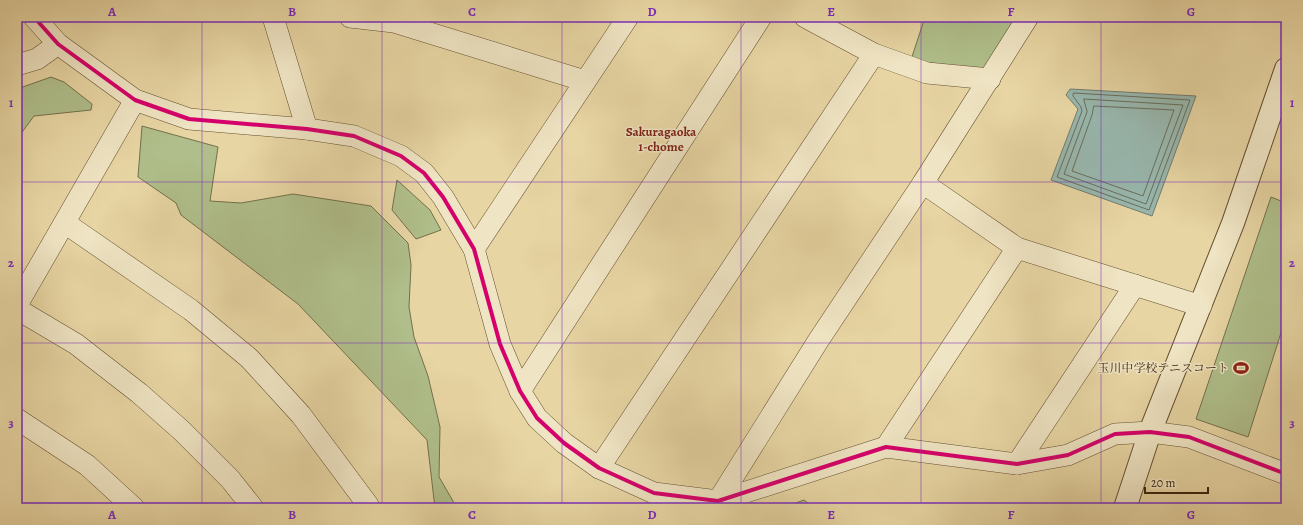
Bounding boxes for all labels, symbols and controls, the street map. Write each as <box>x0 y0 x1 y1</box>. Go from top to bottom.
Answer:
text: A <box>107 3 117 20</box>
text: B <box>288 3 296 20</box>
text: C <box>468 3 476 20</box>
text: D <box>647 3 657 20</box>
text: E <box>827 3 835 20</box>
text: F <box>1008 3 1015 20</box>
text: G <box>1187 3 1195 20</box>
text: 1 <box>9 94 14 111</box>
text: 1 <box>1290 94 1295 111</box>
district label: Sakuragaoka 1-chome <box>626 123 697 155</box>
text: 2 <box>8 254 15 271</box>
text: 2 <box>1289 254 1296 271</box>
sports icon: 玉川中学校テニスコート <box>1232 359 1250 377</box>
place label: 玉川中学校テニスコート <box>1097 360 1229 376</box>
text: 3 <box>8 414 14 431</box>
text: 3 <box>1289 414 1295 431</box>
scale bar <box>1145 469 1208 495</box>
text: 20 m <box>1151 475 1175 491</box>
text: A <box>107 506 117 523</box>
text: B <box>288 506 296 523</box>
text: C <box>468 506 476 523</box>
text: D <box>647 506 657 523</box>
text: E <box>827 506 835 523</box>
text: F <box>1008 506 1015 523</box>
text: G <box>1187 506 1195 523</box>

